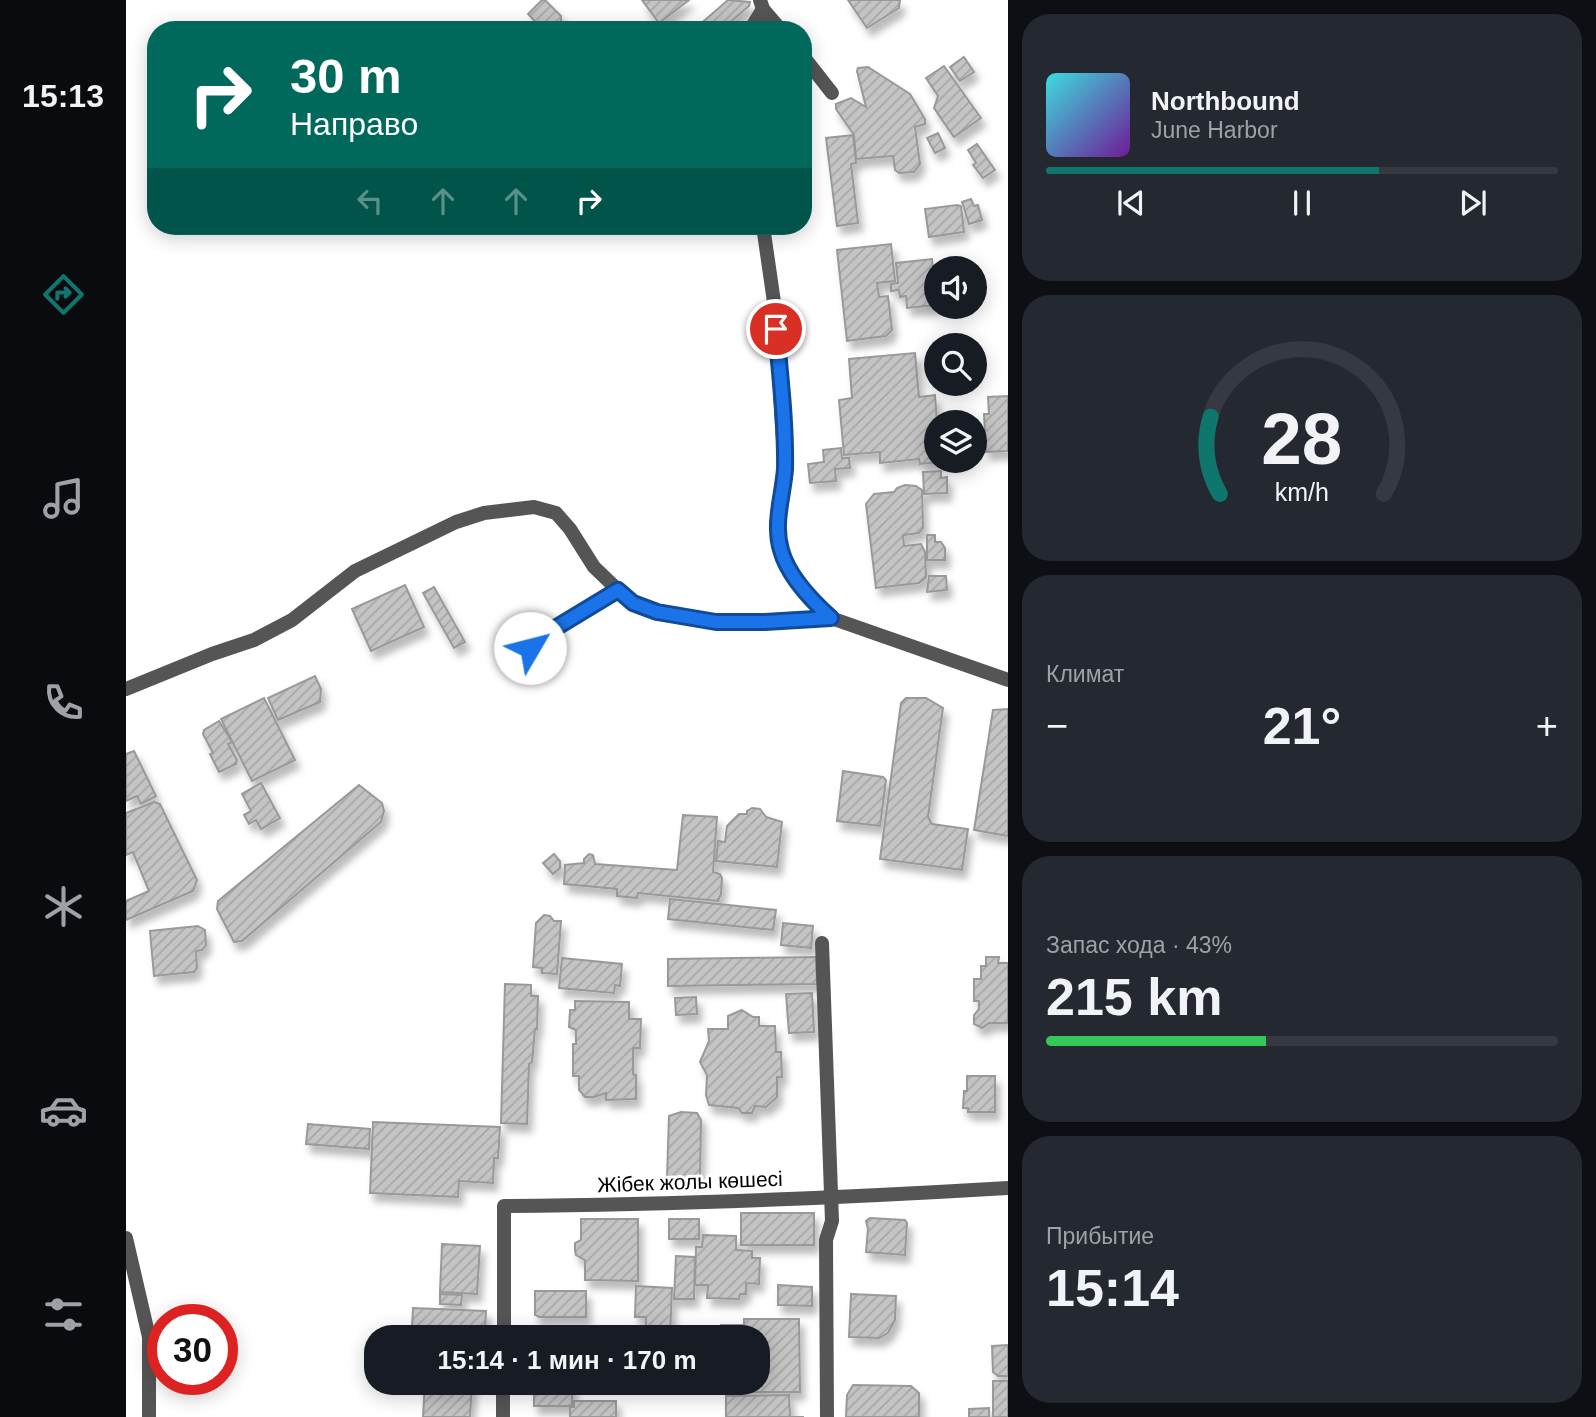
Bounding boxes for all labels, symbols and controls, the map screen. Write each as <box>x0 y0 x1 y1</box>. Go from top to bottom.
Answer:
icon: right <box>175 49 266 140</box>
text: 30 m <box>290 49 402 103</box>
text: 15:13 <box>22 78 104 114</box>
text: Northbound <box>1151 86 1300 116</box>
text: Направо <box>290 106 418 142</box>
text: June Harbor <box>1151 117 1278 143</box>
icon: left <box>351 182 389 220</box>
icon: ahead <box>424 182 462 220</box>
icon: ahead <box>497 182 535 220</box>
icon: right <box>570 182 608 220</box>
icon: previous <box>1112 184 1150 222</box>
icon: pause <box>1283 184 1321 222</box>
icon: next <box>1454 184 1492 222</box>
map controls <box>924 256 987 473</box>
button: sound <box>924 256 987 319</box>
icon: directions <box>39 270 88 319</box>
pin <box>746 299 806 359</box>
icon: arrive <box>757 310 795 348</box>
button: search <box>924 333 987 396</box>
text: 28 <box>1262 398 1342 479</box>
button: layers <box>924 410 987 473</box>
icon: music <box>39 474 88 523</box>
text: km/h <box>1275 478 1329 506</box>
position arrow <box>493 611 567 685</box>
text: Климат <box>1046 661 1124 687</box>
icon: phone <box>39 678 88 727</box>
text: 21° <box>1263 697 1341 755</box>
text: − <box>1046 705 1068 747</box>
text: + <box>1536 705 1558 747</box>
icon: climate <box>39 882 88 931</box>
text: Запас хода · 43% <box>1046 932 1232 958</box>
text: 215 km <box>1046 968 1222 1026</box>
icon: car <box>39 1086 88 1135</box>
street label: Жібек жолы көшесі <box>597 1167 783 1196</box>
text: Прибытие <box>1046 1223 1154 1249</box>
text: 15:14 <box>1046 1259 1179 1317</box>
icon: filters <box>39 1290 88 1339</box>
speed limit sign: 30 <box>147 1304 238 1395</box>
text: 15:14 · 1 мин · 170 m <box>437 1345 697 1375</box>

